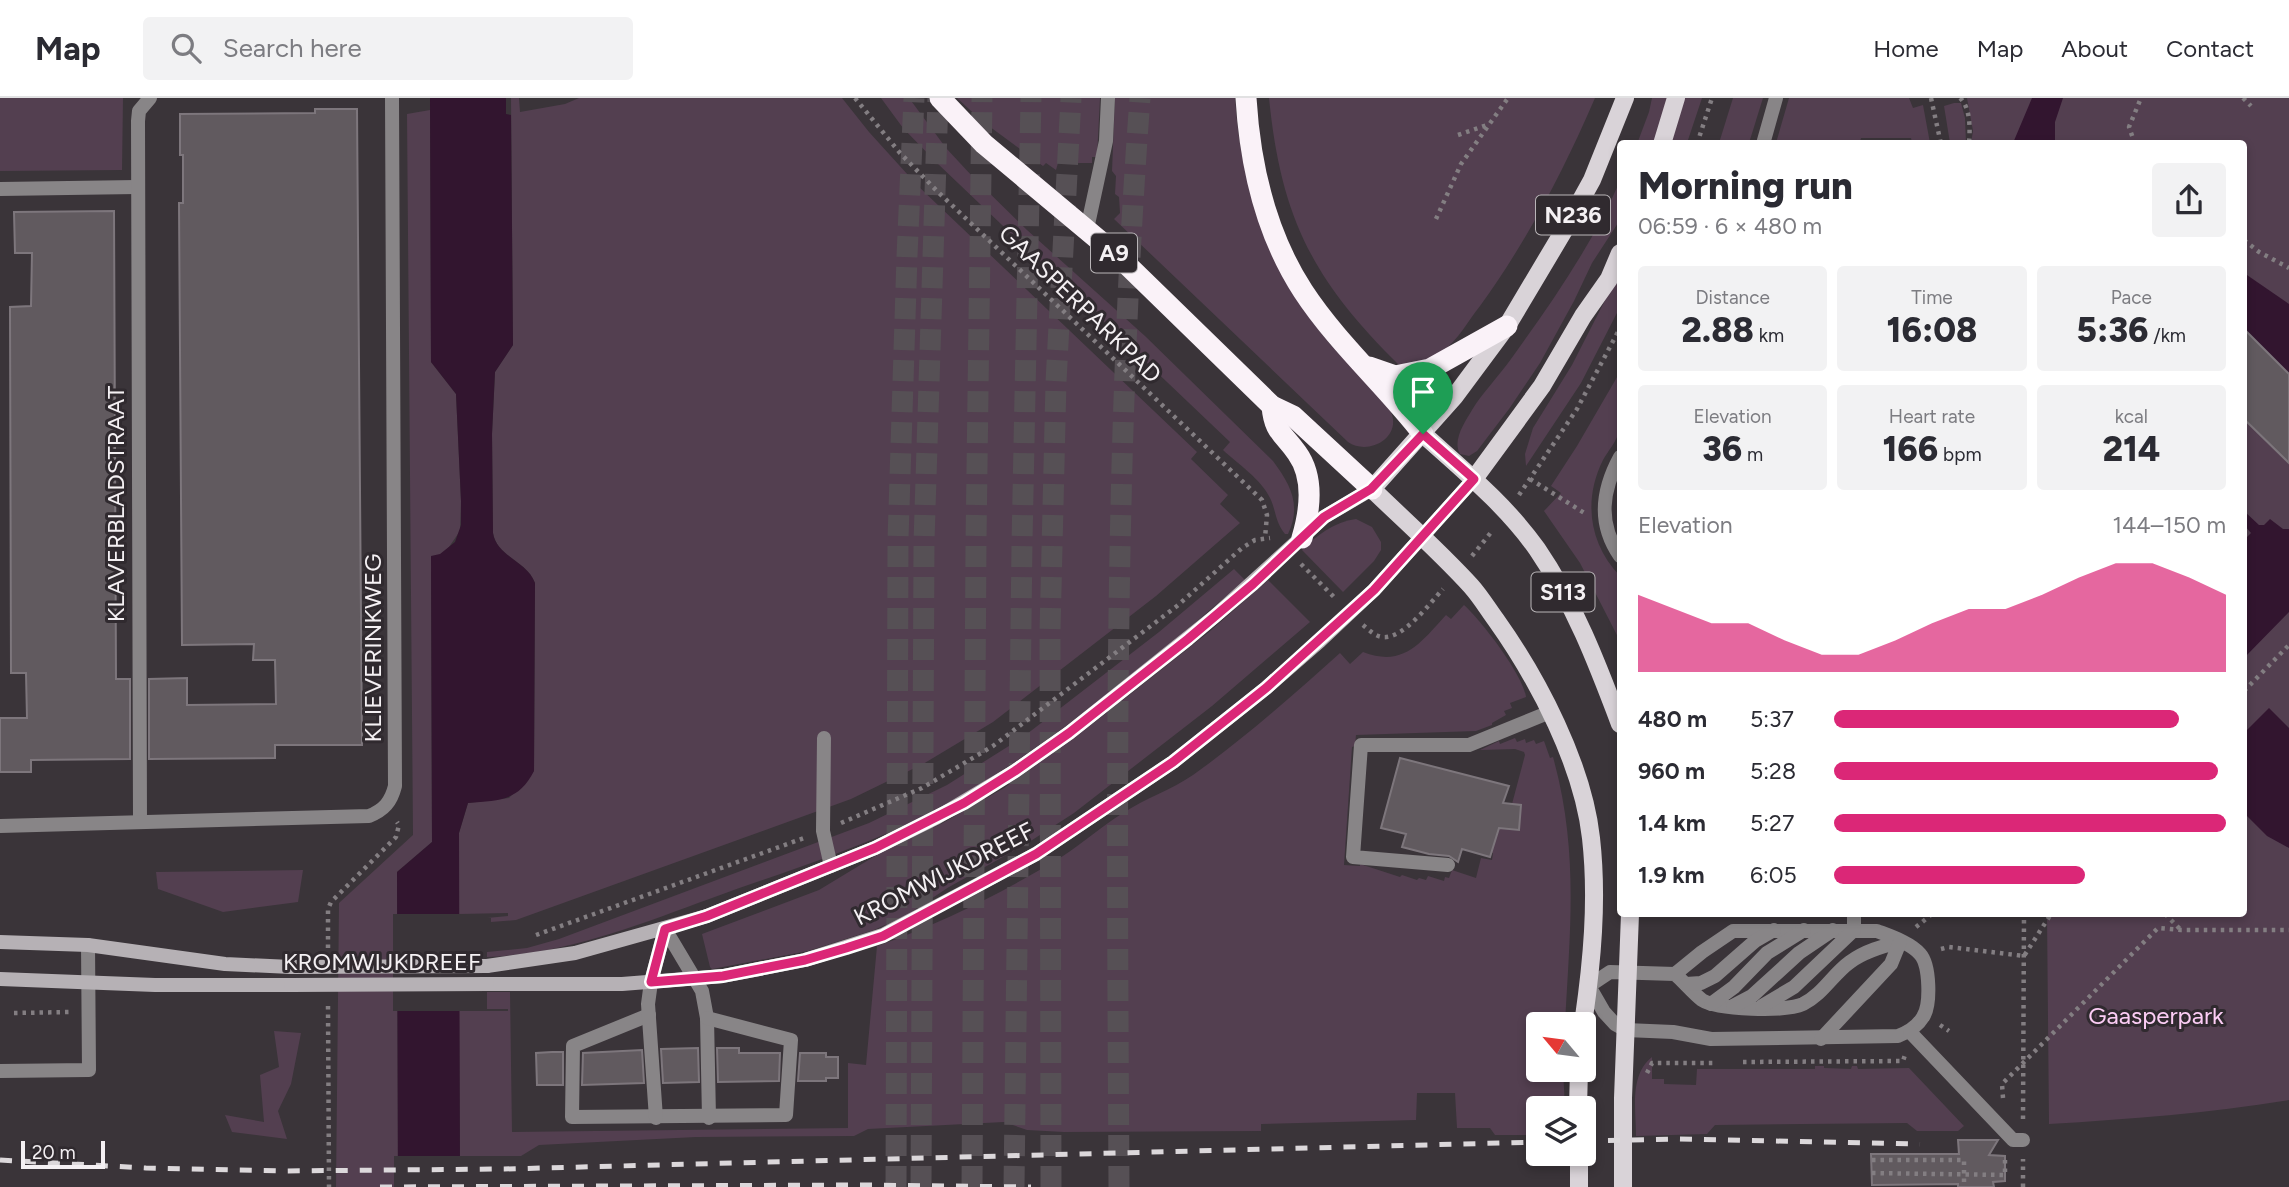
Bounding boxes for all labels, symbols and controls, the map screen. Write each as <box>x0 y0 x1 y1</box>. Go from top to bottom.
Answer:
search box <box>143 17 633 80</box>
text: Map <box>35 29 101 68</box>
icon: search <box>167 29 205 67</box>
text: Search here <box>223 32 362 64</box>
text: Home <box>1873 34 1939 63</box>
text: Map <box>1977 34 2023 63</box>
text: About <box>2061 34 2128 63</box>
text: Contact <box>2166 34 2254 63</box>
text: Morning run <box>1638 163 1853 209</box>
button: share <box>2152 163 2226 237</box>
road number: N236 <box>1536 196 1610 234</box>
text: 06:59 · 6 × 480 m <box>1638 212 1822 240</box>
street label: GAASPERPARKPAD <box>993 219 1168 389</box>
road number: A9 <box>1091 234 1137 272</box>
text: Distance <box>1695 286 1770 309</box>
text: Time <box>1911 286 1953 309</box>
text: Pace <box>2111 286 2152 309</box>
text: 2.88 <box>1681 309 1754 351</box>
text: 16:08 <box>1887 309 1977 351</box>
text: 5:36 <box>2077 309 2149 351</box>
text: km <box>1754 324 1784 347</box>
text: /km <box>2149 324 2186 347</box>
pin <box>1393 362 1453 434</box>
icon: arrive <box>1404 373 1442 411</box>
street label: KLAVERBLADSTRAAT <box>101 386 130 622</box>
text: Elevation <box>1694 405 1772 428</box>
text: Heart rate <box>1889 405 1975 428</box>
text: kcal <box>2115 405 2148 428</box>
text: 36 <box>1702 428 1742 470</box>
text: 166 <box>1882 428 1938 470</box>
text: 214 <box>2102 428 2160 470</box>
text: m <box>1742 443 1763 466</box>
text: bpm <box>1938 443 1982 466</box>
text: Elevation <box>1638 511 1733 539</box>
text: 144–150 m <box>2113 511 2226 539</box>
street label: KLIEVERINKWEG <box>358 554 387 742</box>
road number: S113 <box>1532 572 1594 612</box>
text: 480 m <box>1638 705 1707 733</box>
text: 5:37 <box>1750 705 1794 733</box>
text: 960 m <box>1638 757 1705 785</box>
text: 5:28 <box>1750 757 1796 785</box>
text: 1.4 km <box>1638 809 1706 837</box>
text: 5:27 <box>1750 809 1794 837</box>
street label: KROMWIJKDREEF <box>849 816 1039 931</box>
text: 1.9 km <box>1638 861 1705 889</box>
text: 6:05 <box>1750 861 1797 889</box>
street label: KROMWIJKDREEF <box>283 947 481 976</box>
park label: Gaasperpark <box>2088 1001 2224 1030</box>
north arrow <box>1526 1012 1596 1082</box>
map controls <box>1526 1012 1596 1166</box>
button: layers <box>1526 1096 1596 1166</box>
scale bar <box>21 1138 105 1170</box>
text: 20 m <box>32 1141 76 1164</box>

